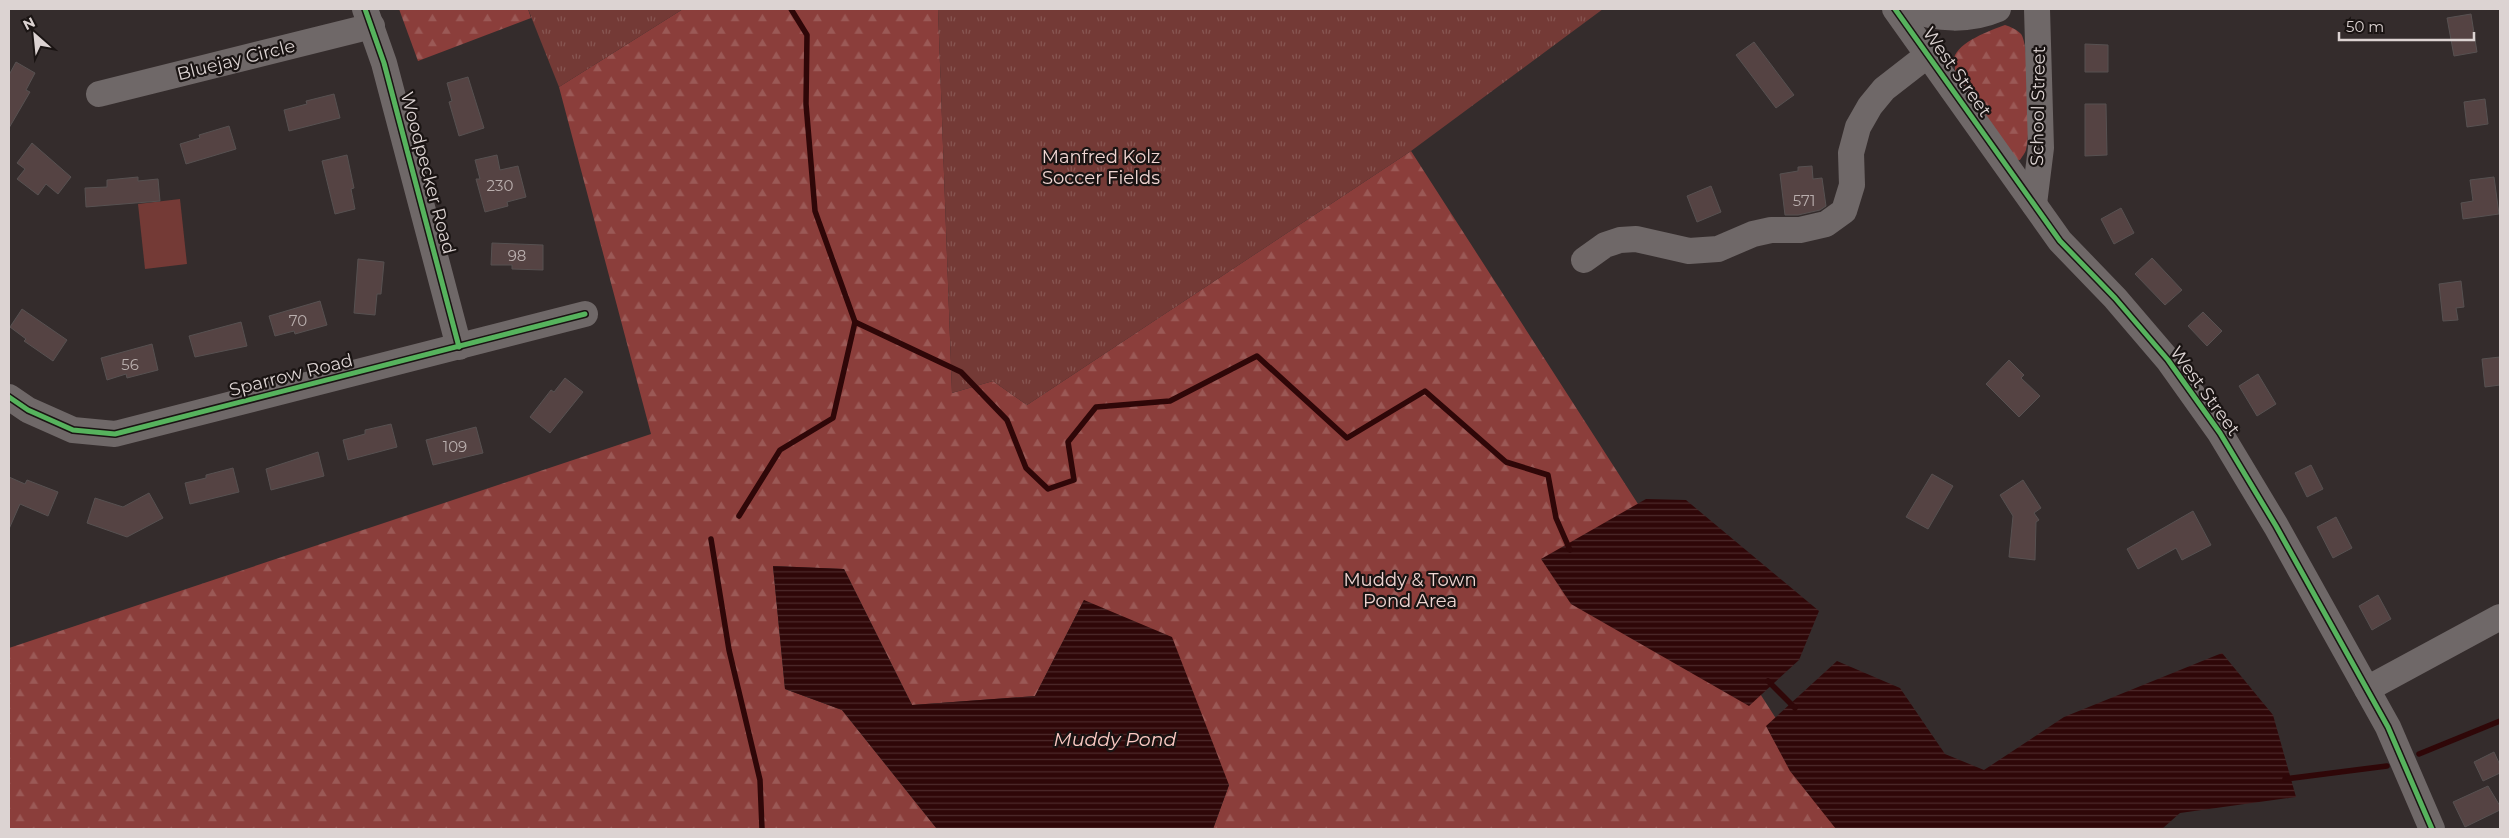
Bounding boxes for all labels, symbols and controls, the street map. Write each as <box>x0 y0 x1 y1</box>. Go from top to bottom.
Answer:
north arrow <box>10 10 60 60</box>
scale bar <box>2339 10 2474 42</box>
text: N <box>20 13 38 34</box>
text: 50 m <box>2346 17 2384 36</box>
street label: West Street <box>1918 23 1996 121</box>
street label: Bluejay Circle <box>175 35 298 85</box>
street label: School Street <box>2026 46 2050 166</box>
street label: Woodpecker Road <box>396 89 460 257</box>
park label: Manfred Kolz Soccer Fields <box>1042 146 1160 189</box>
house number: 230 <box>487 176 514 195</box>
house number: 571 <box>1793 191 1815 210</box>
house number: 98 <box>508 246 526 265</box>
house number: 70 <box>289 311 307 330</box>
street label: West Street <box>2165 342 2245 440</box>
street label: Sparrow Road <box>227 349 355 401</box>
house number: 56 <box>121 355 139 374</box>
house number: 109 <box>443 437 467 456</box>
park label: Muddy & Town Pond Area <box>1343 569 1477 612</box>
water label: Muddy Pond <box>1054 728 1177 751</box>

